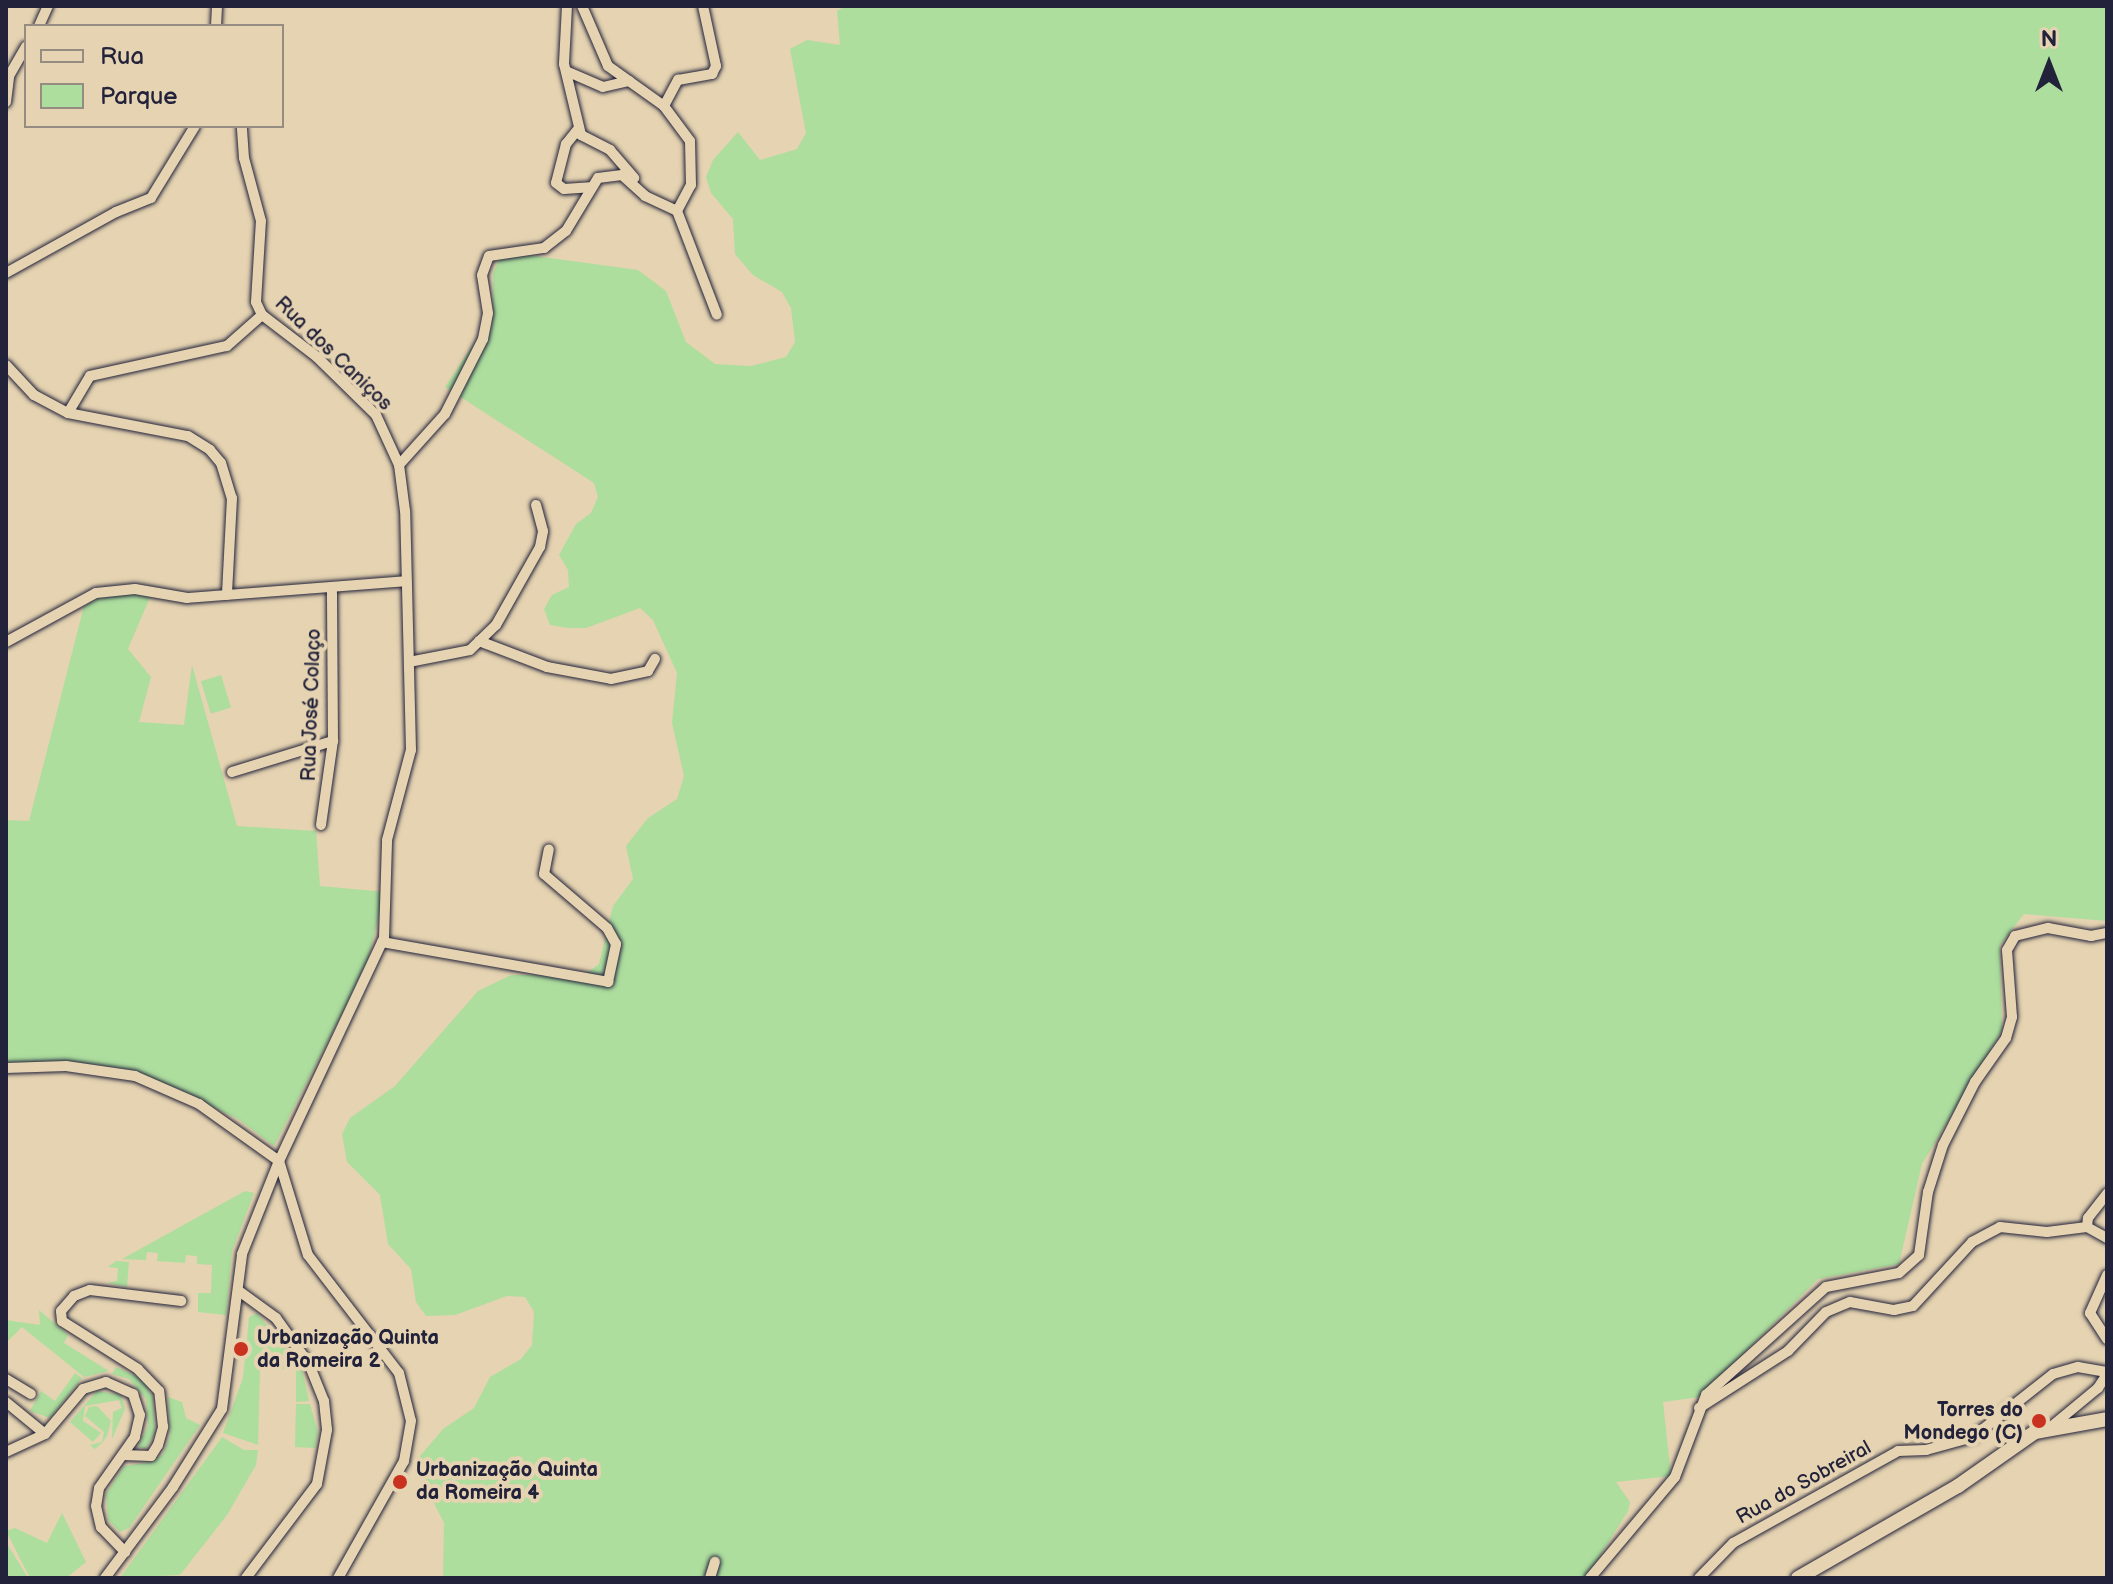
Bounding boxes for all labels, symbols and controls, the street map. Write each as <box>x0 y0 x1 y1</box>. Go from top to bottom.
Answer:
legend <box>24 24 284 128</box>
north arrow <box>2009 24 2089 104</box>
text: N <box>2041 26 2057 53</box>
text: Rua <box>100 42 144 71</box>
text: Parque <box>100 82 178 111</box>
street label: Rua dos Caniços <box>269 292 397 416</box>
street label: Rua José Colaço <box>297 628 327 782</box>
place label: Urbanização Quinta da Romeira 2 <box>257 1326 439 1373</box>
marker: Urbanização Quinta da Romeira 2 <box>232 1340 250 1358</box>
place label: Torres do Mondego (C) <box>1904 1398 2023 1445</box>
marker: Torres do Mondego (C) <box>2030 1412 2048 1430</box>
street label: Rua do Sobreiral <box>1732 1436 1876 1530</box>
place label: Urbanização Quinta da Romeira 4 <box>416 1458 598 1505</box>
marker: Urbanização Quinta da Romeira 4 <box>391 1473 409 1491</box>

